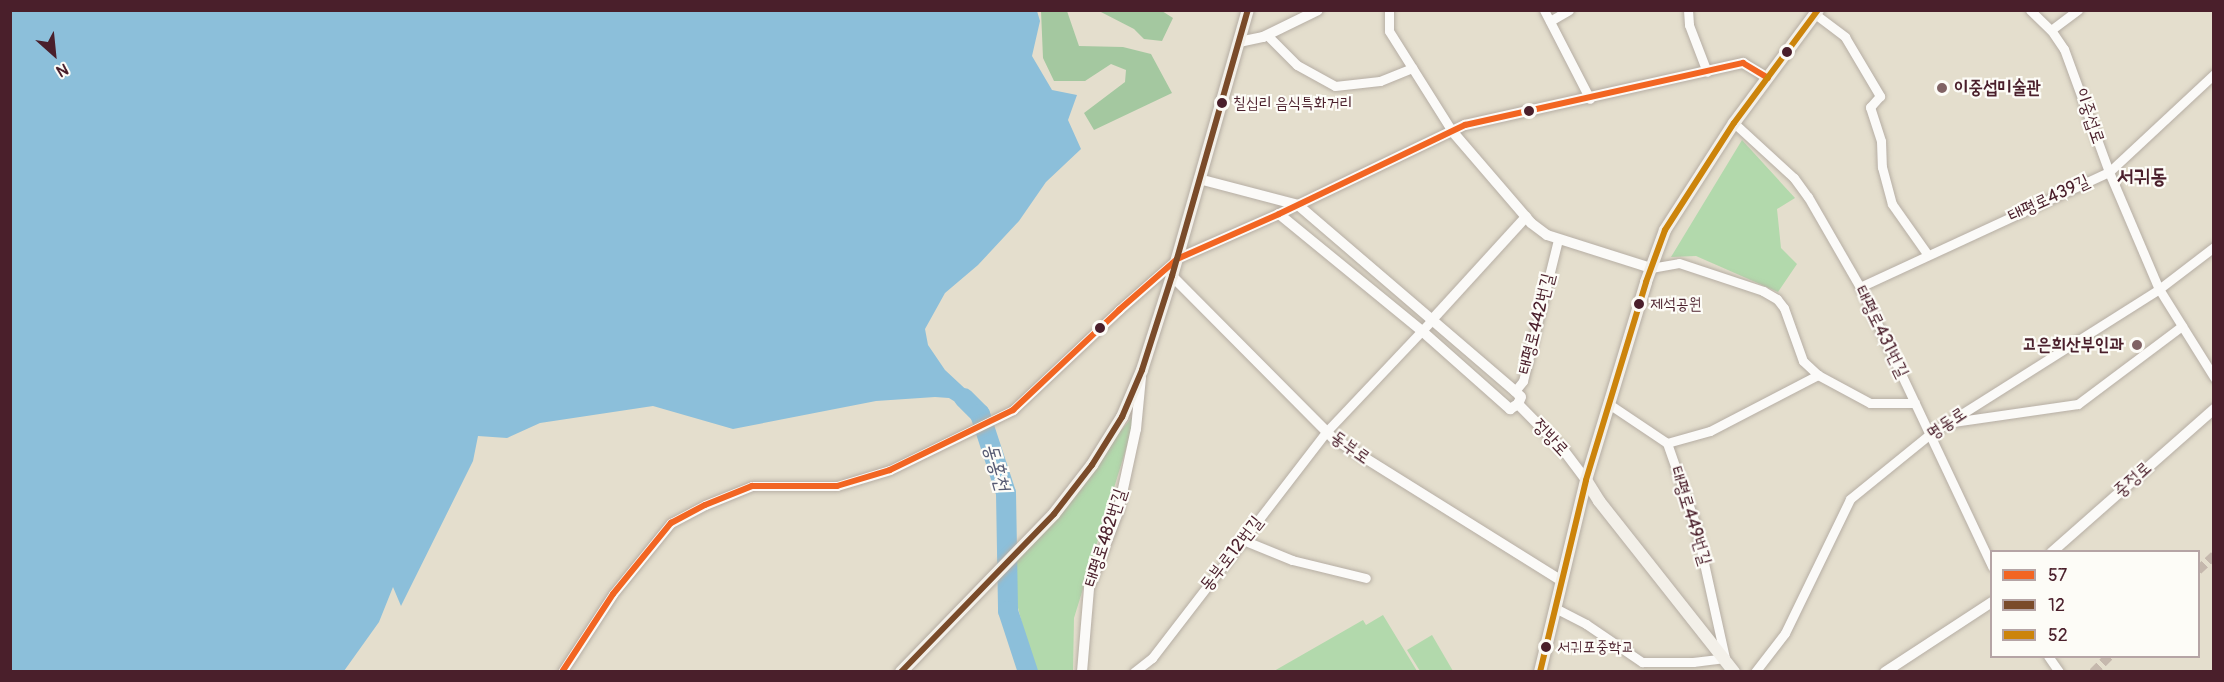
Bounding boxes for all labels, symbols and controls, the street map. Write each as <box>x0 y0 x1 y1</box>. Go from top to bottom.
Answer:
north arrow <box>24 24 84 84</box>
unlabelled marker <box>1781 46 1793 58</box>
text: N <box>53 59 72 81</box>
place label: 이중섭미술관 <box>1954 77 2041 99</box>
marker: 이중섭미술관 <box>1935 81 1949 95</box>
street label: 이중섭로 <box>2069 85 2109 147</box>
place label: 칠십리 음식특화거리 <box>1233 93 1352 113</box>
marker: 칠십리 음식특화거리 <box>1216 97 1228 109</box>
unlabelled marker <box>1523 105 1535 117</box>
district label: 서귀동 <box>2117 164 2167 190</box>
street label: 태평로439길 <box>2005 171 2093 227</box>
street label: 태평로442번길 <box>1514 271 1560 377</box>
street label: 태평로431번길 <box>1849 282 1913 382</box>
place label: 제석공원 <box>1650 294 1702 314</box>
marker: 제석공원 <box>1633 298 1645 310</box>
unlabelled marker <box>1094 322 1106 334</box>
place label: 고은희산부인과 <box>2023 334 2124 356</box>
marker: 고은희산부인과 <box>2128 336 2146 354</box>
street label: 명동로 <box>1923 403 1971 445</box>
street label: 정방로 <box>1527 415 1573 461</box>
street label: 동부로 <box>1326 427 1374 469</box>
water label: 동홍천 <box>979 440 1015 494</box>
street label: 중정로 <box>2110 457 2156 503</box>
street label: 태평로449번길 <box>1665 464 1715 568</box>
street label: 태평로482번길 <box>1080 486 1132 590</box>
street label: 동부로12번길 <box>1196 512 1268 596</box>
legend <box>1990 550 2200 658</box>
text: 57 <box>2048 564 2067 587</box>
text: 12 <box>2048 594 2065 617</box>
text: 52 <box>2048 624 2068 647</box>
place label: 서귀포중학교 <box>1557 637 1634 657</box>
marker: 서귀포중학교 <box>1540 641 1552 653</box>

